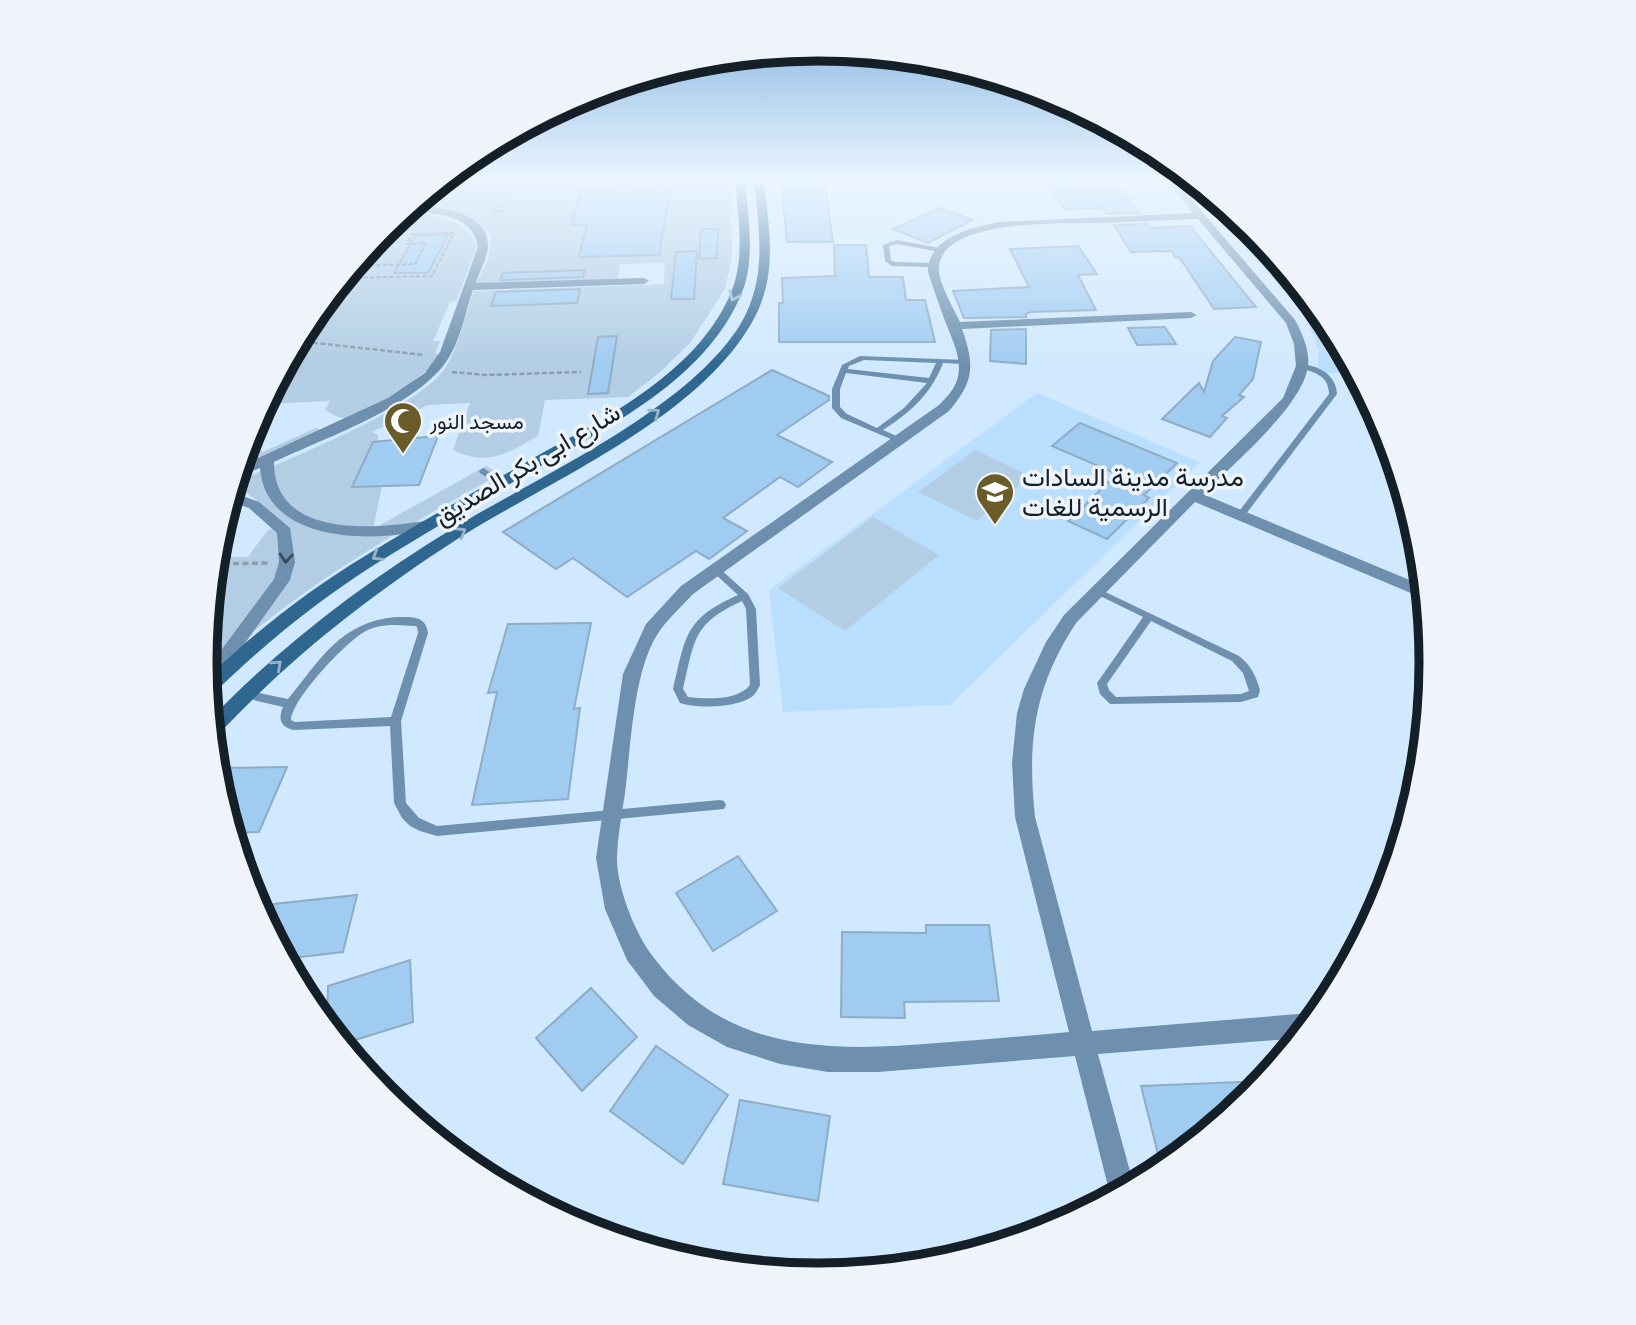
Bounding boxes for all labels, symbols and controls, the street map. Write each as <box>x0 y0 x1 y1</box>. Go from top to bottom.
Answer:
one-way arrow <box>729 289 743 301</box>
street label: شارع ابى بكر الصديق <box>428 396 627 534</box>
mosque icon: مسجد النور <box>382 400 424 455</box>
place label: مسجد النور <box>429 409 524 435</box>
one-way arrow <box>647 409 660 421</box>
place label: مدرسة مدينة السادات الرسمية للغات <box>1022 461 1244 523</box>
school or university icon: مدرسة مدينة السادات الرسمية للغات <box>974 471 1016 526</box>
one-way arrow <box>454 528 467 541</box>
one-way arrow <box>372 548 384 561</box>
one-way arrow <box>279 553 294 564</box>
one-way arrow <box>269 661 282 673</box>

